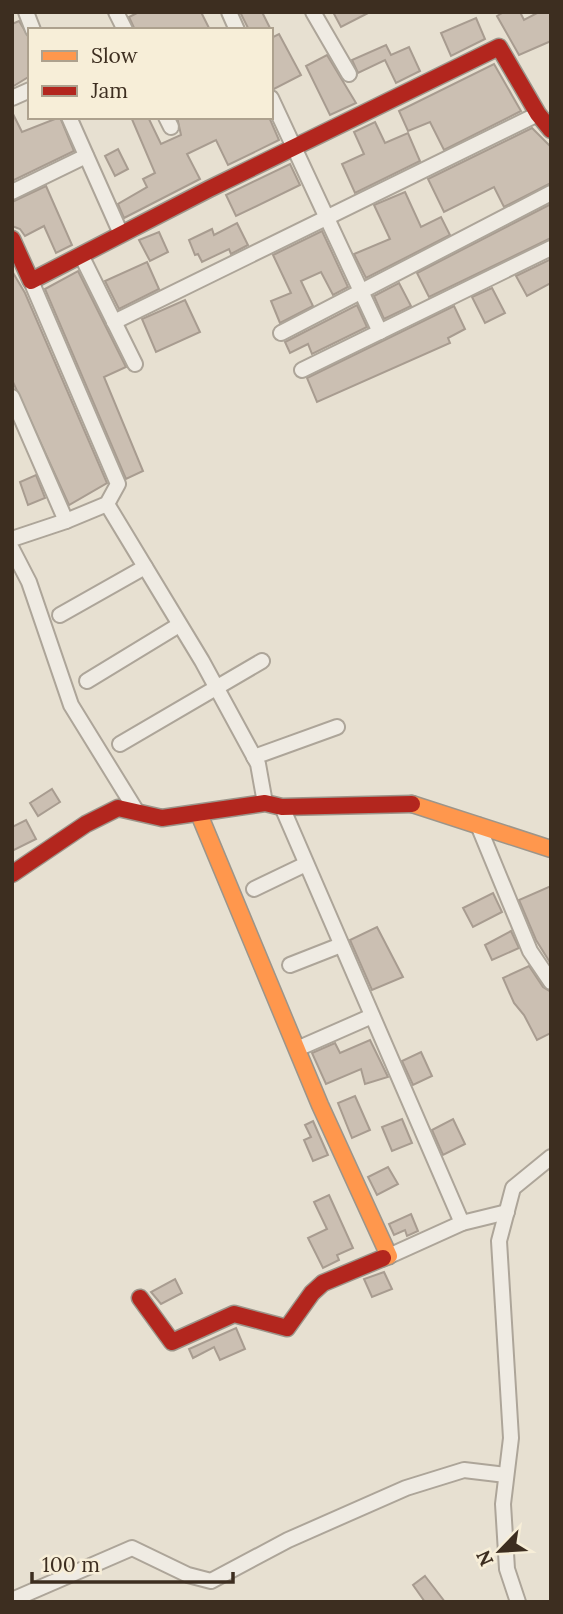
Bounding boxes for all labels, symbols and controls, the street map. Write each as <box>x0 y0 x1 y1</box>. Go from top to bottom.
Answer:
legend <box>28 28 273 119</box>
text: Slow <box>91 42 138 69</box>
text: Jam <box>90 77 128 104</box>
north arrow <box>465 1516 535 1586</box>
scale bar <box>32 1540 233 1584</box>
text: N <box>470 1546 499 1570</box>
text: 100 m <box>42 1551 100 1578</box>

